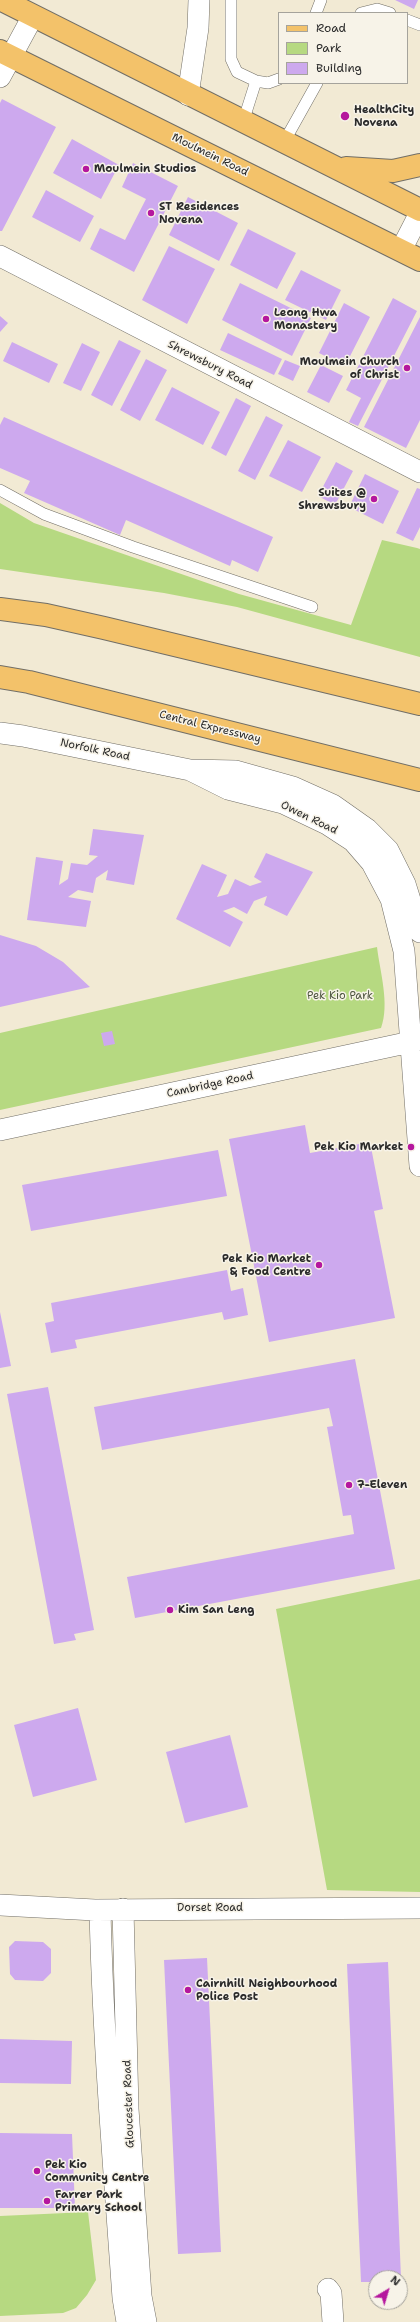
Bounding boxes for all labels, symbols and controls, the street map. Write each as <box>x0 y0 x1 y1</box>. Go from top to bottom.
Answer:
legend <box>278 12 408 84</box>
text: Road <box>316 20 346 36</box>
text: Park <box>316 40 342 56</box>
text: Building <box>316 60 362 76</box>
place label: HealthCity Novena <box>354 103 414 129</box>
marker: HealthCity Novena <box>339 110 351 122</box>
street label: Moulmein Road <box>170 131 250 179</box>
place label: Moulmein Studios <box>94 162 196 176</box>
marker: Moulmein Studios <box>81 164 91 174</box>
place label: ST Residences Novena <box>159 200 239 226</box>
marker: ST Residences Novena <box>146 208 156 218</box>
place label: Leong Hwa Monastery <box>274 306 337 332</box>
marker: Leong Hwa Monastery <box>261 314 271 324</box>
street label: Shrewsbury Road <box>165 338 255 392</box>
place label: Moulmein Church of Christ <box>300 355 399 381</box>
marker: Moulmein Church of Christ <box>402 363 412 373</box>
place label: Suites @ Shrewsbury <box>298 486 366 512</box>
marker: Suites @ Shrewsbury <box>369 494 379 504</box>
street label: Central Expressway <box>158 708 262 746</box>
street label: Norfolk Road <box>59 736 131 764</box>
street label: Owen Road <box>278 799 340 837</box>
park label: Pek Kio Park <box>307 989 373 1003</box>
street label: Cambridge Road <box>165 1069 255 1101</box>
place label: Pek Kio Market <box>314 1140 403 1154</box>
marker: Pek Kio Market <box>406 1142 416 1152</box>
place label: Pek Kio Market & Food Centre <box>222 1252 311 1278</box>
marker: Pek Kio Market & Food Centre <box>314 1260 324 1270</box>
place label: 7-Eleven <box>357 1478 407 1492</box>
marker: 7-Eleven <box>344 1480 354 1490</box>
place label: Kim San Leng <box>178 1603 254 1617</box>
marker: Kim San Leng <box>165 1605 175 1615</box>
street label: Dorset Road <box>177 1901 243 1915</box>
place label: Cairnhill Neighbourhood Police Post <box>196 1977 337 2003</box>
marker: Cairnhill Neighbourhood Police Post <box>183 1985 193 1995</box>
street label: Gloucester Road <box>121 2060 137 2148</box>
place label: Pek Kio Community Centre <box>45 2158 149 2184</box>
marker: Pek Kio Community Centre <box>32 2166 42 2176</box>
place label: Farrer Park Primary School <box>55 2188 142 2214</box>
marker: Farrer Park Primary School <box>42 2196 52 2206</box>
north arrow <box>368 2270 408 2310</box>
text: N <box>387 2272 403 2290</box>

